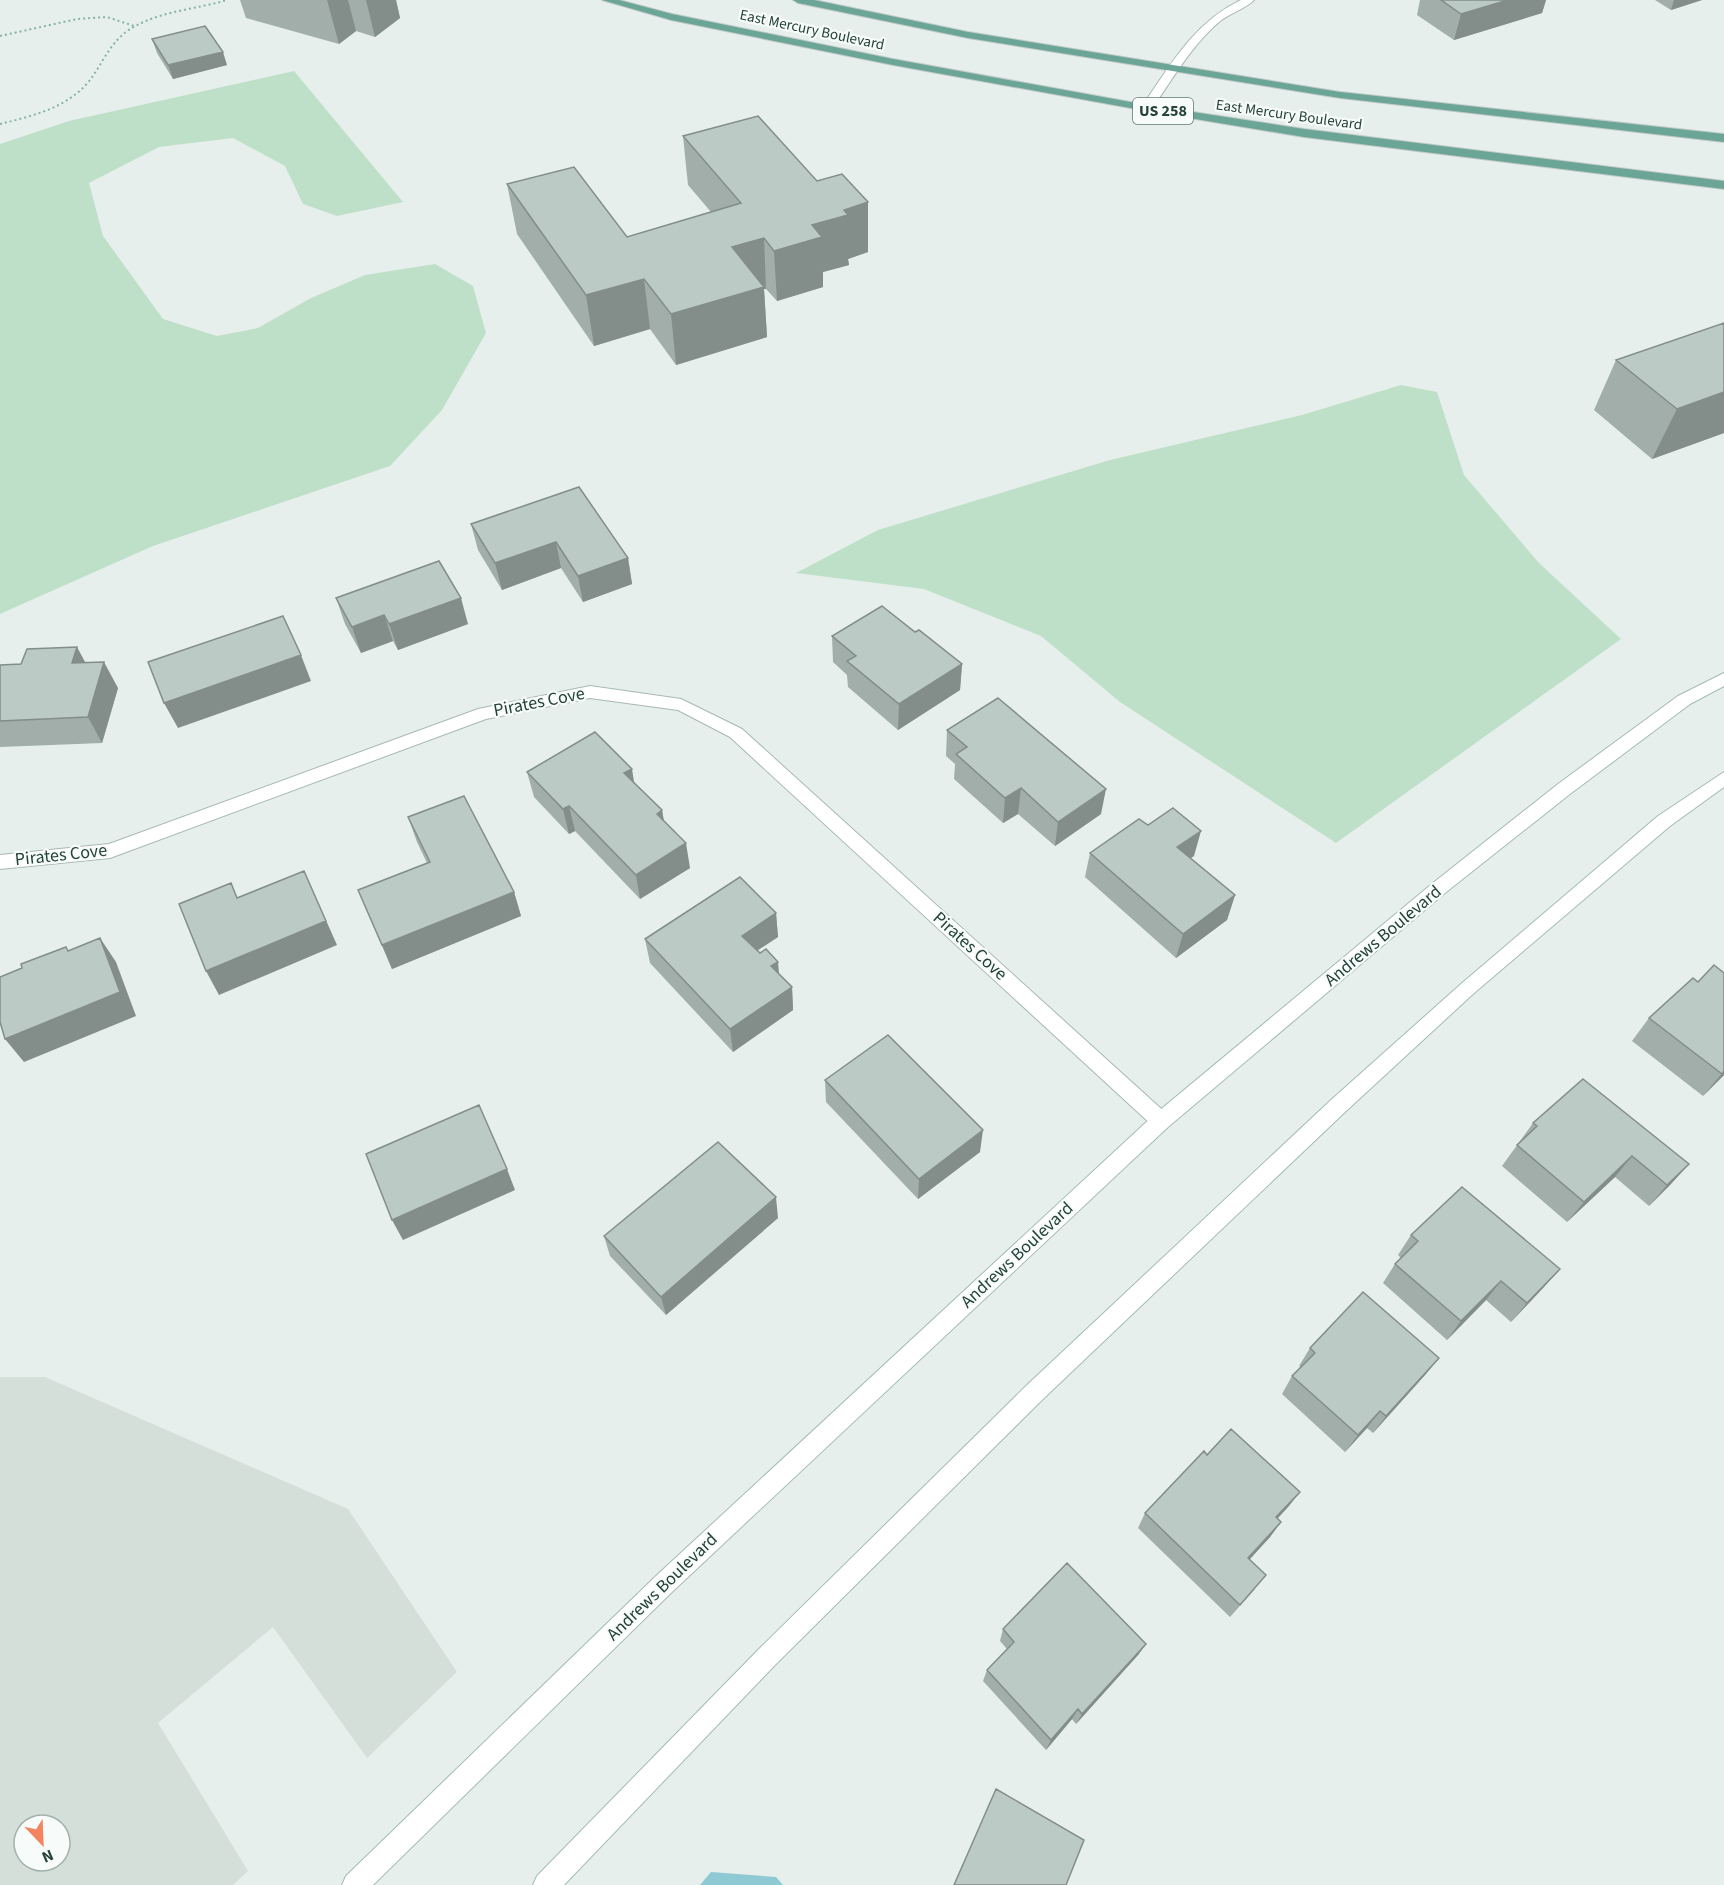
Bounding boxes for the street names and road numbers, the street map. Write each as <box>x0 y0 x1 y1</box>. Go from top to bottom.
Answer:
street label: East Mercury Boulevard <box>738 4 886 56</box>
street label: East Mercury Boulevard <box>1214 94 1364 136</box>
road number: US 258 <box>1133 98 1193 124</box>
street label: Pirates Cove <box>491 681 587 723</box>
street label: Pirates Cove <box>14 838 108 872</box>
street label: Andrews Boulevard <box>1319 880 1447 992</box>
street label: Pirates Cove <box>927 906 1013 986</box>
street label: Andrews Boulevard <box>955 1196 1079 1314</box>
street label: Andrews Boulevard <box>601 1527 723 1647</box>

